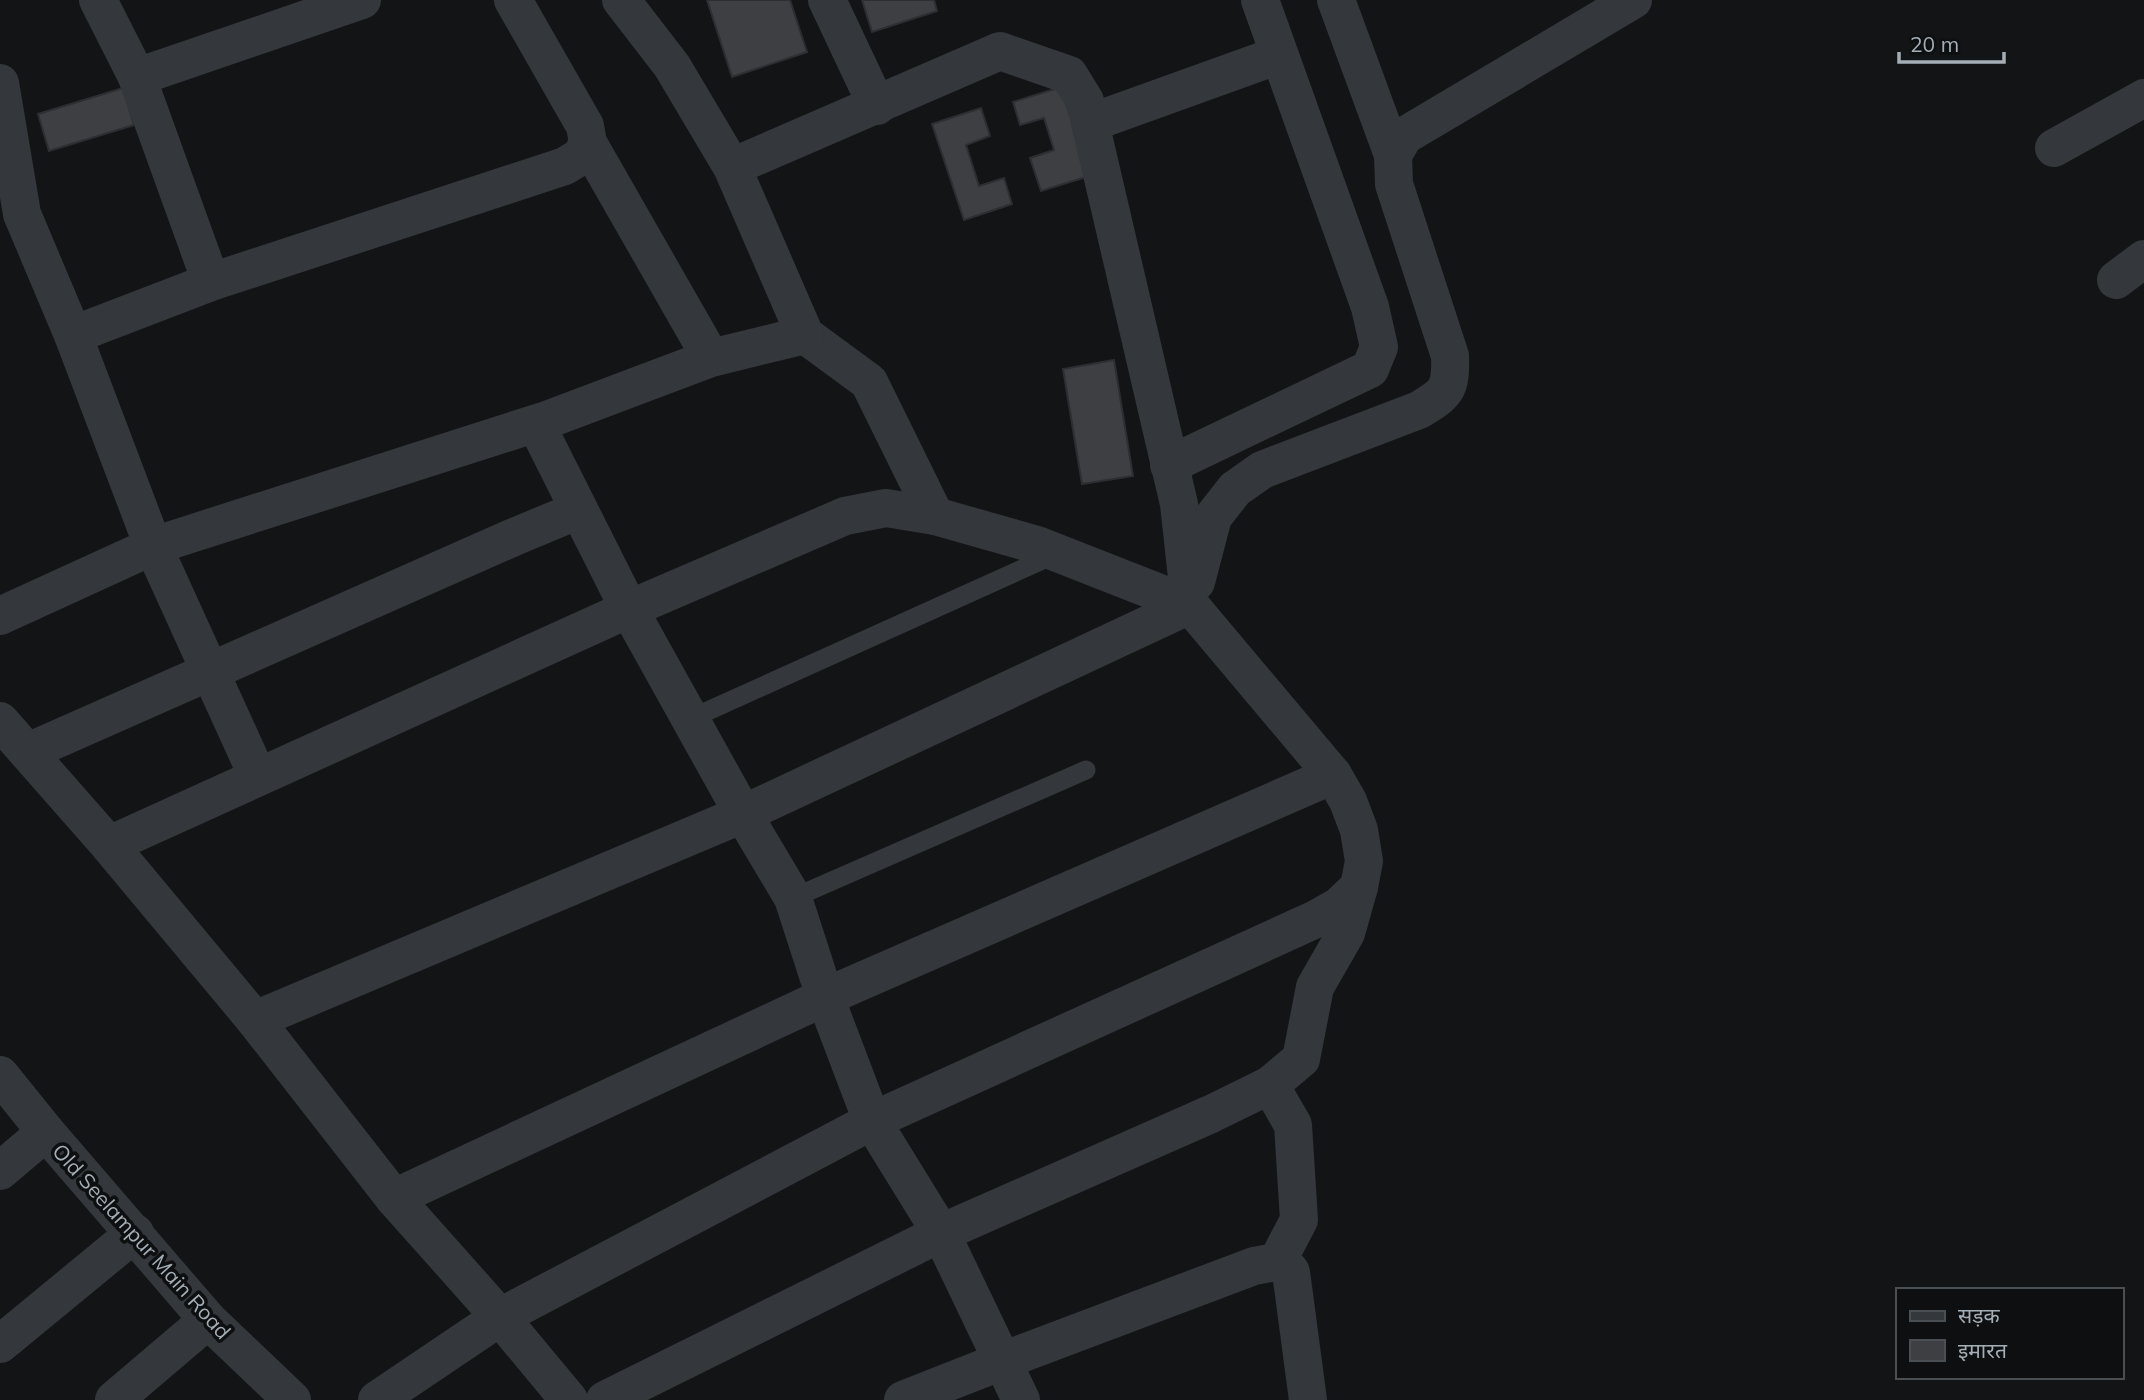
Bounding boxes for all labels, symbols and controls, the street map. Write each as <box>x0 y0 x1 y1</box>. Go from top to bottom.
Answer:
scale bar <box>1899 21 2004 65</box>
text: 20 m <box>1910 31 1959 57</box>
street label: Old Seelampur Main Road <box>47 1138 237 1344</box>
legend <box>1896 1288 2123 1379</box>
text: सड़क <box>1958 1302 2000 1328</box>
text: इमारत <box>1958 1337 2008 1363</box>

